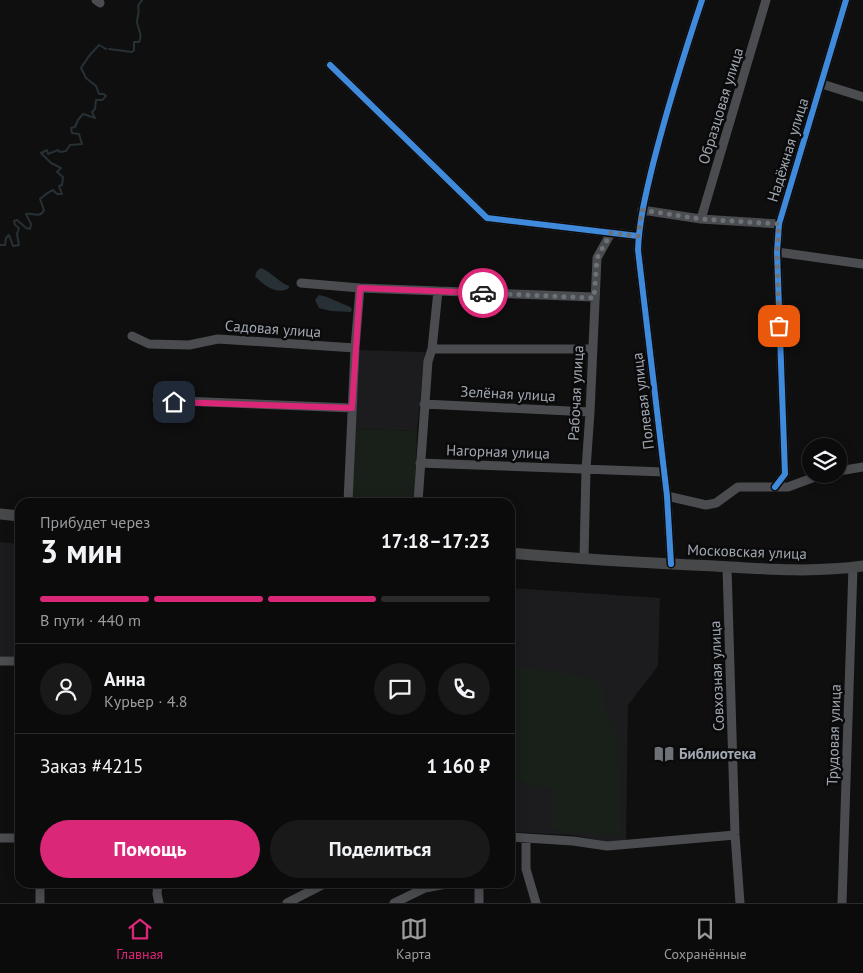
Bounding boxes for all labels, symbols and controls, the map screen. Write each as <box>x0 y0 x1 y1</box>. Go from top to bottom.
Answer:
street label: Образцовая улица <box>694 45 747 166</box>
street label: Надёжная улица <box>763 95 812 204</box>
courier <box>458 268 508 318</box>
icon: car <box>469 279 497 307</box>
pin <box>758 305 800 347</box>
icon: bag <box>765 312 793 340</box>
street label: Садовая улица <box>224 316 322 341</box>
street label: Рабочая улица <box>564 345 587 441</box>
street label: Полевая улица <box>627 352 658 450</box>
pin <box>153 381 195 423</box>
street label: Зелёная улица <box>460 382 556 405</box>
icon: home <box>160 388 188 416</box>
map controls <box>802 438 847 483</box>
button: layers <box>802 438 847 483</box>
street label: Нагорная улица <box>446 440 550 463</box>
text: Прибудет через <box>40 512 150 532</box>
text: 17:18–17:23 <box>381 529 490 553</box>
text: 3 мин <box>40 530 122 572</box>
street label: Московская улица <box>687 540 807 563</box>
text: В пути · 440 m <box>40 610 141 630</box>
street label: Совхозная улица <box>705 620 728 732</box>
button: person <box>40 663 92 715</box>
button: chat <box>374 663 426 715</box>
button: phone <box>438 663 490 715</box>
text: Анна <box>104 667 145 691</box>
street label: Трудовая улица <box>822 684 845 786</box>
text: Курьер · 4.8 <box>104 691 188 711</box>
library icon: Библиотека <box>653 743 675 765</box>
place label: Библиотека <box>679 744 756 763</box>
text: Заказ #4215 <box>40 754 143 778</box>
text: 1 160 ₽ <box>427 754 490 778</box>
button: Помощь <box>40 820 260 878</box>
button: Поделиться <box>270 820 490 878</box>
tab: Главная <box>116 915 163 963</box>
tab: Карта <box>396 915 431 963</box>
tab: Сохранённые <box>664 915 747 963</box>

